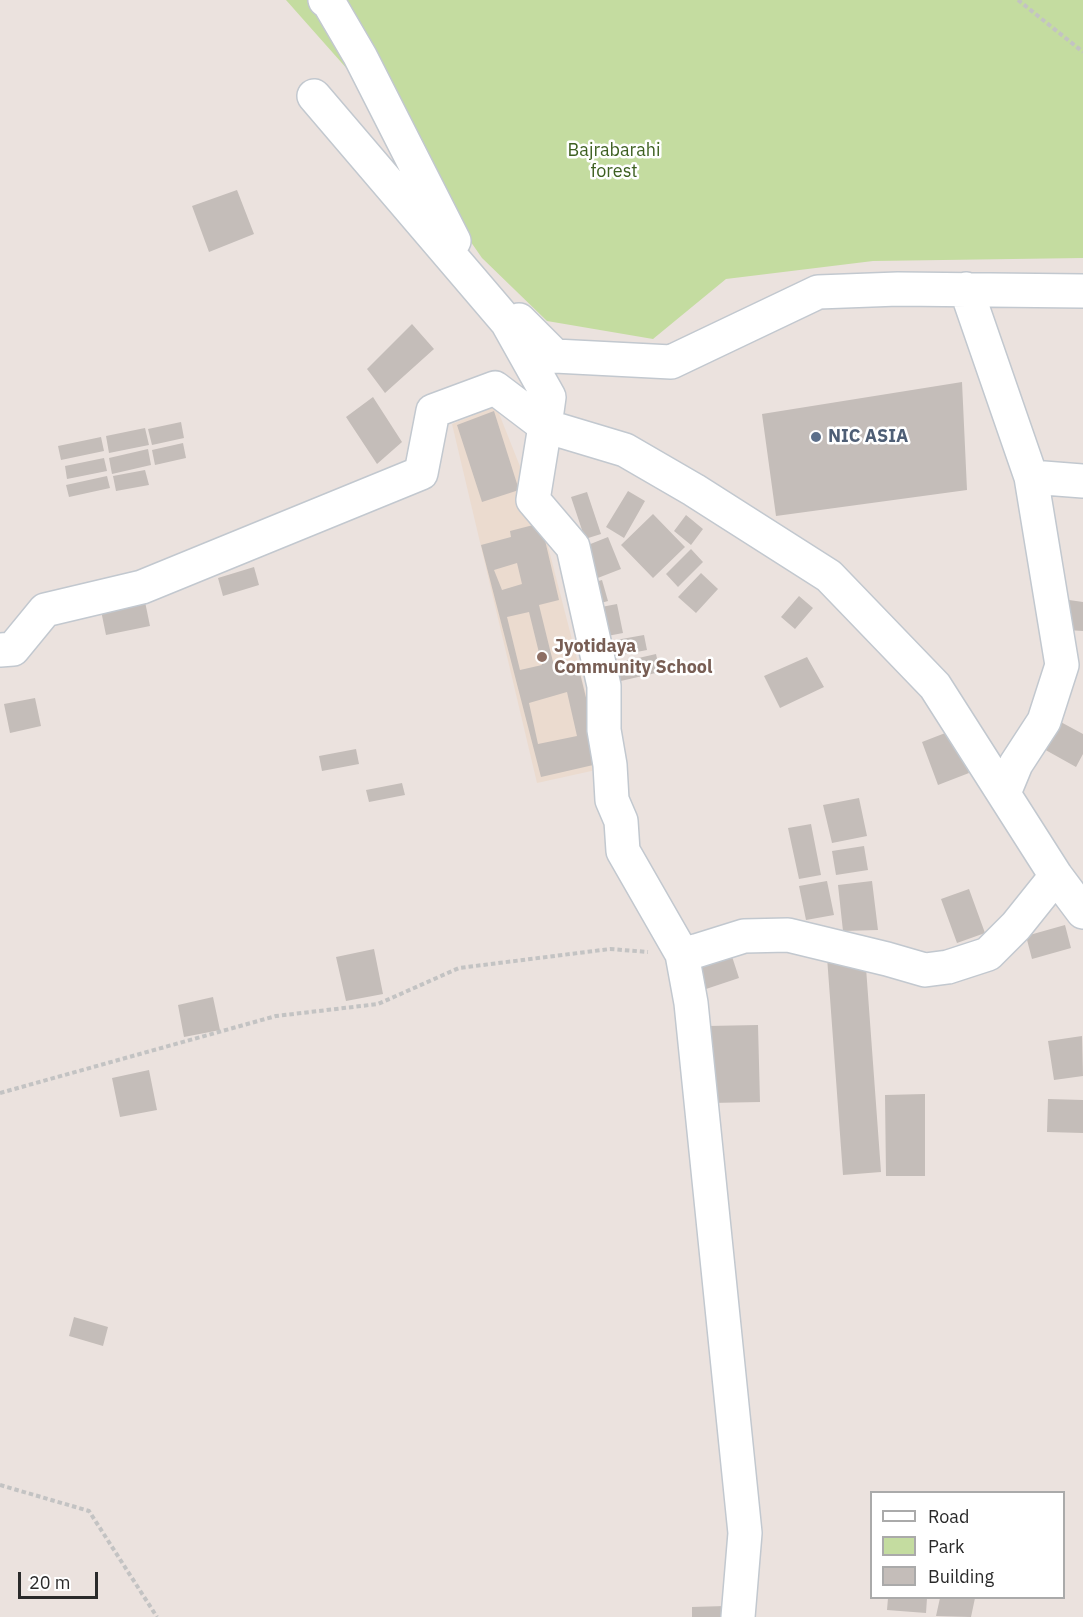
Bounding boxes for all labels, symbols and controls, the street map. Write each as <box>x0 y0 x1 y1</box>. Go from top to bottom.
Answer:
park label: Bajrabarahi forest <box>568 140 660 182</box>
place label: NIC ASIA <box>828 426 908 448</box>
marker: NIC ASIA <box>809 430 823 444</box>
place label: Jyotidaya Community School <box>554 636 712 678</box>
marker: Jyotidaya Community School <box>535 650 549 664</box>
legend <box>870 1491 1065 1599</box>
text: Road <box>928 1505 969 1528</box>
text: Park <box>928 1535 964 1558</box>
scale bar <box>21 1560 100 1598</box>
text: Building <box>928 1565 994 1588</box>
text: 20 m <box>29 1571 71 1594</box>

